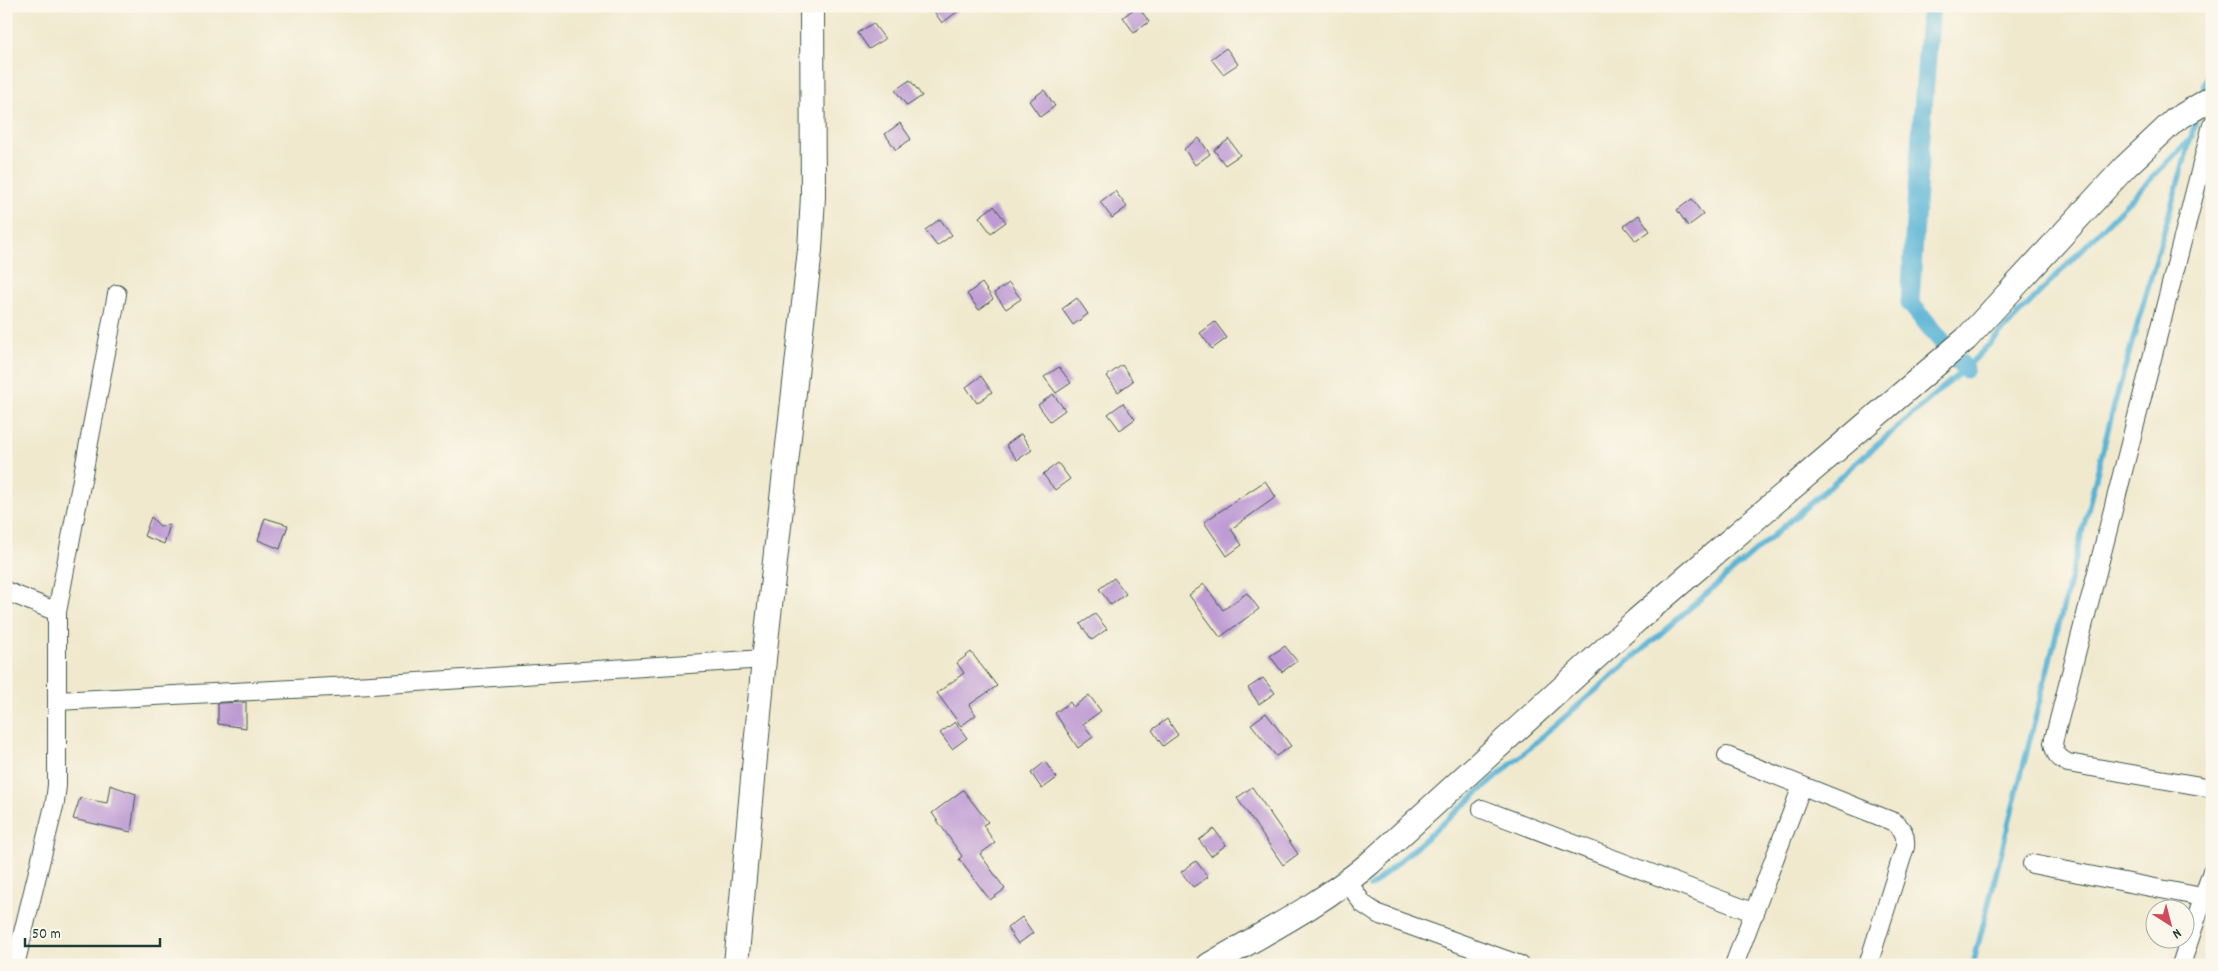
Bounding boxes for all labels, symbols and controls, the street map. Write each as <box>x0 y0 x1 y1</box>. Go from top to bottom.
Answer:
north arrow <box>2146 898 2196 948</box>
scale bar <box>25 916 160 948</box>
text: N <box>2168 923 2185 943</box>
text: 50 m <box>32 924 61 946</box>

